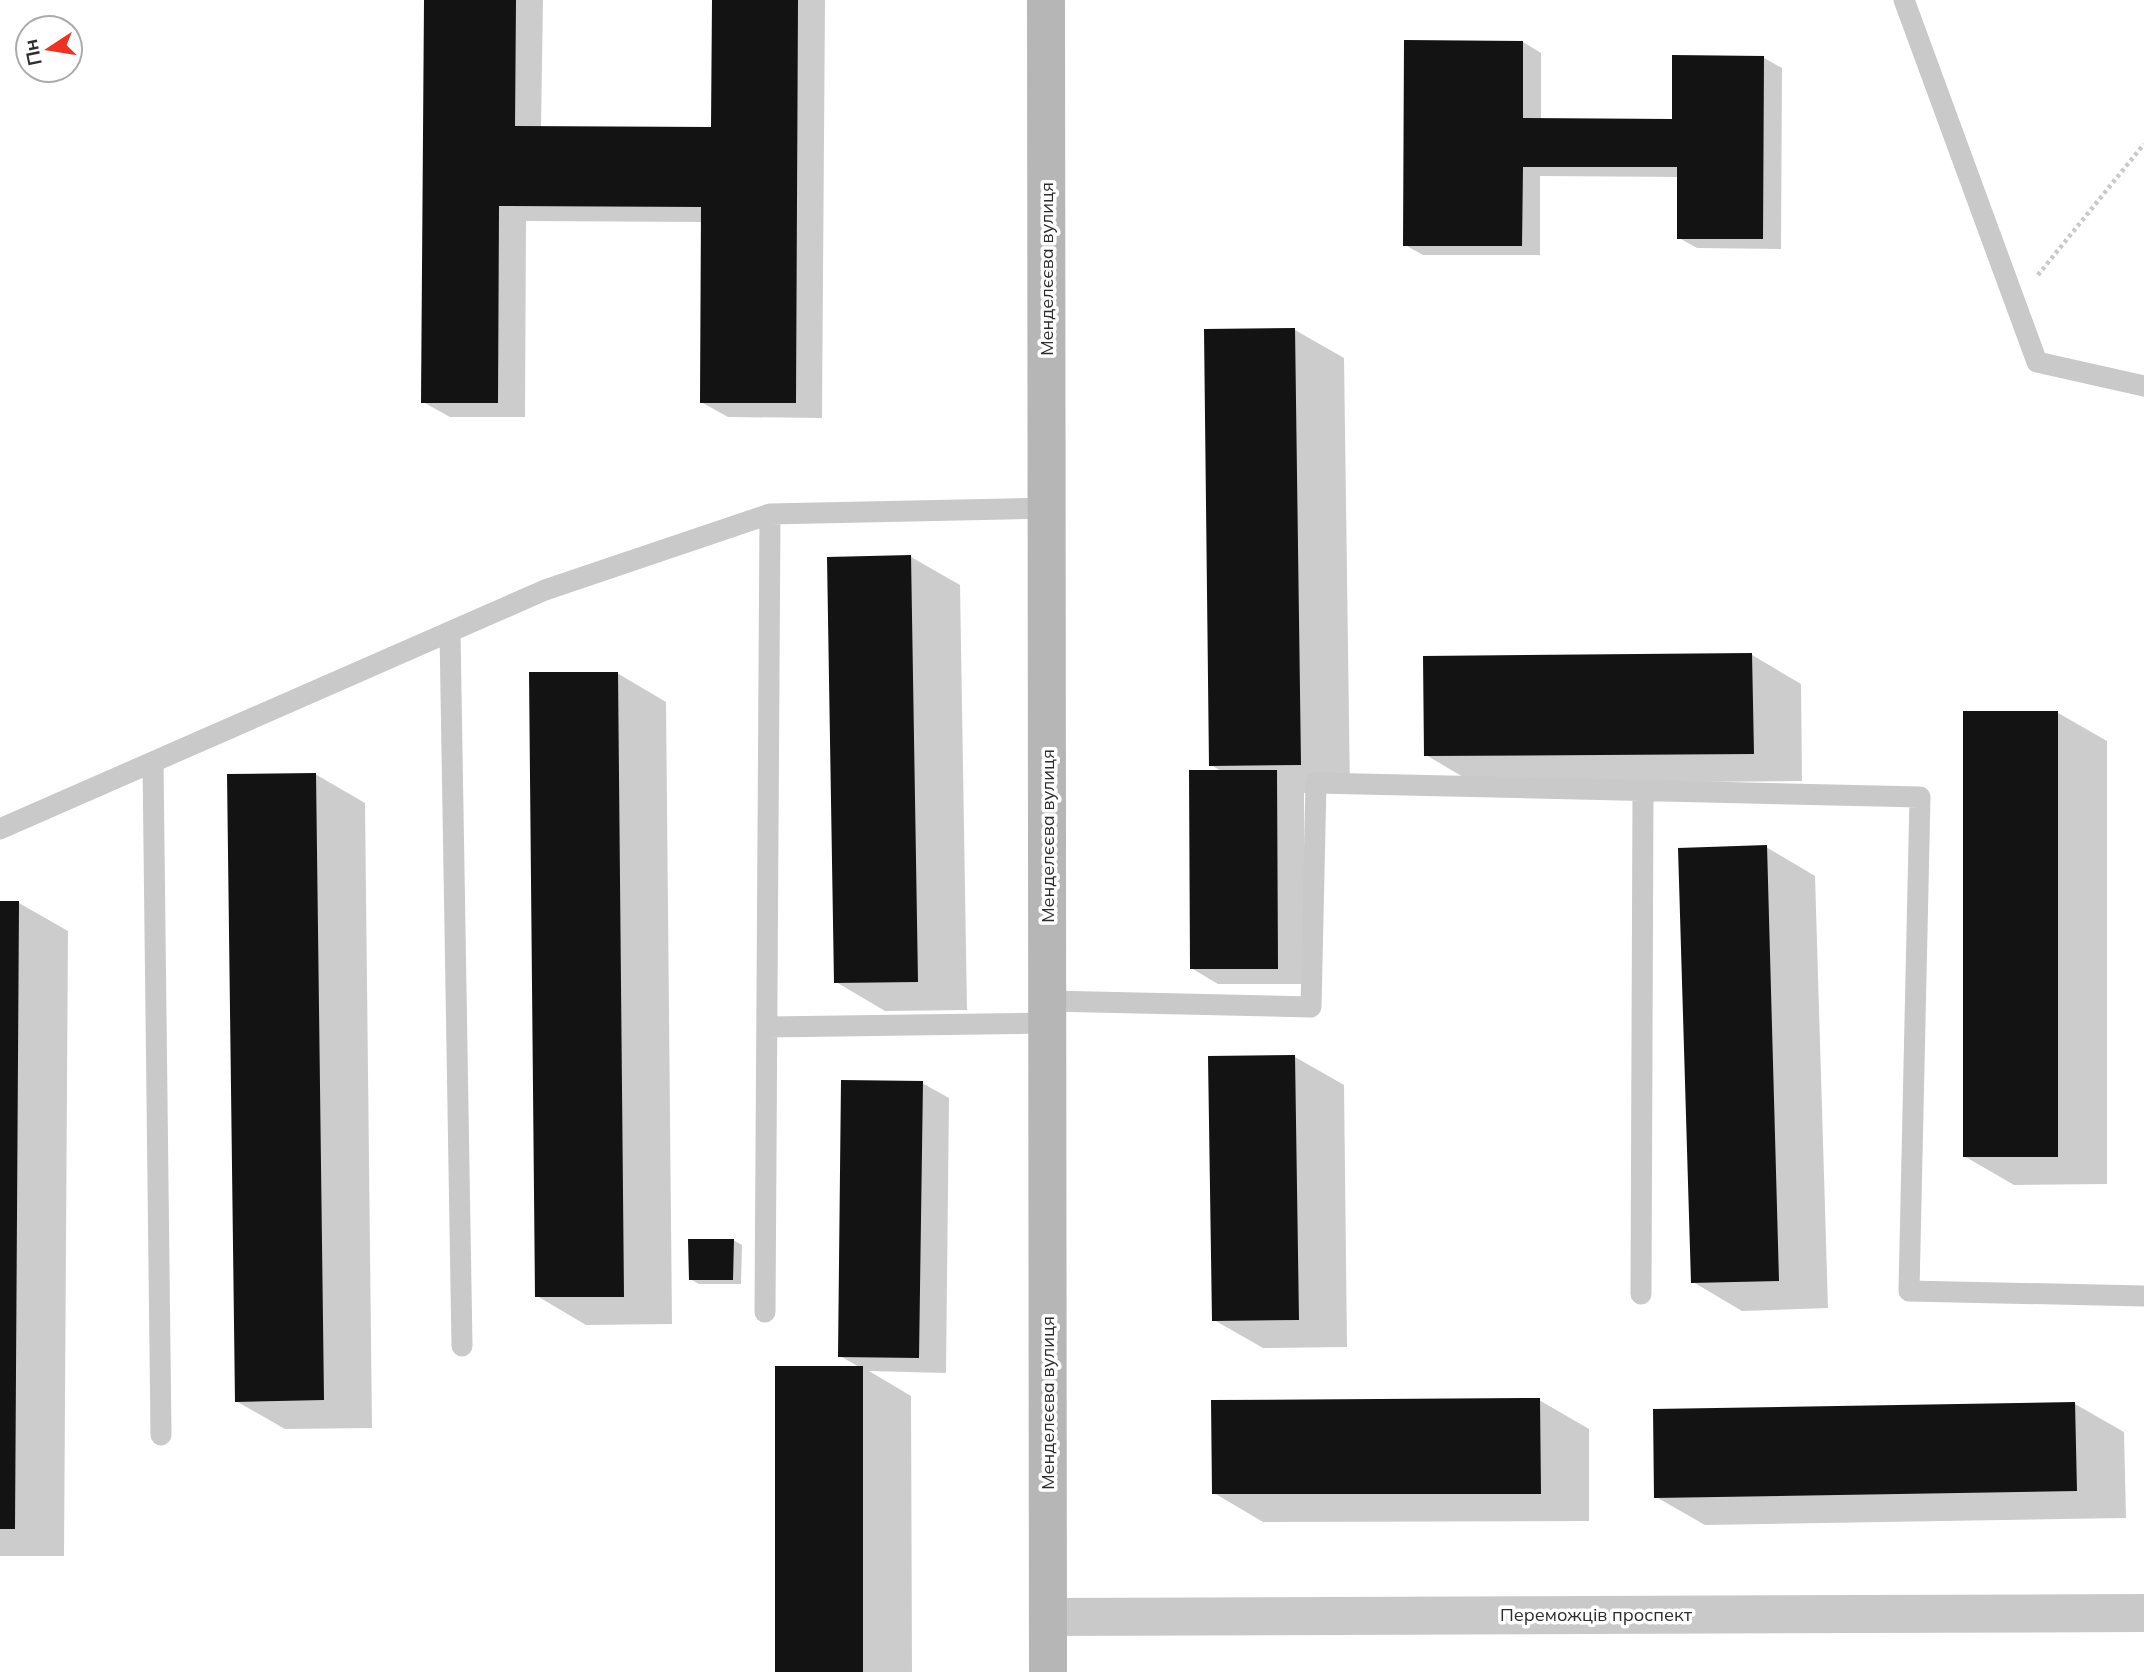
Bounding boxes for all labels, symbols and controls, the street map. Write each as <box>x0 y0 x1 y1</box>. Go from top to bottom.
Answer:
north arrow <box>14 14 84 84</box>
text: Пн <box>18 37 47 68</box>
street label: Менделєєва вулиця <box>1035 182 1058 356</box>
street label: Менделєєва вулиця <box>1036 749 1059 923</box>
street label: Менделєєва вулиця <box>1036 1316 1059 1490</box>
street label: Переможців проспект <box>1500 1603 1693 1626</box>

